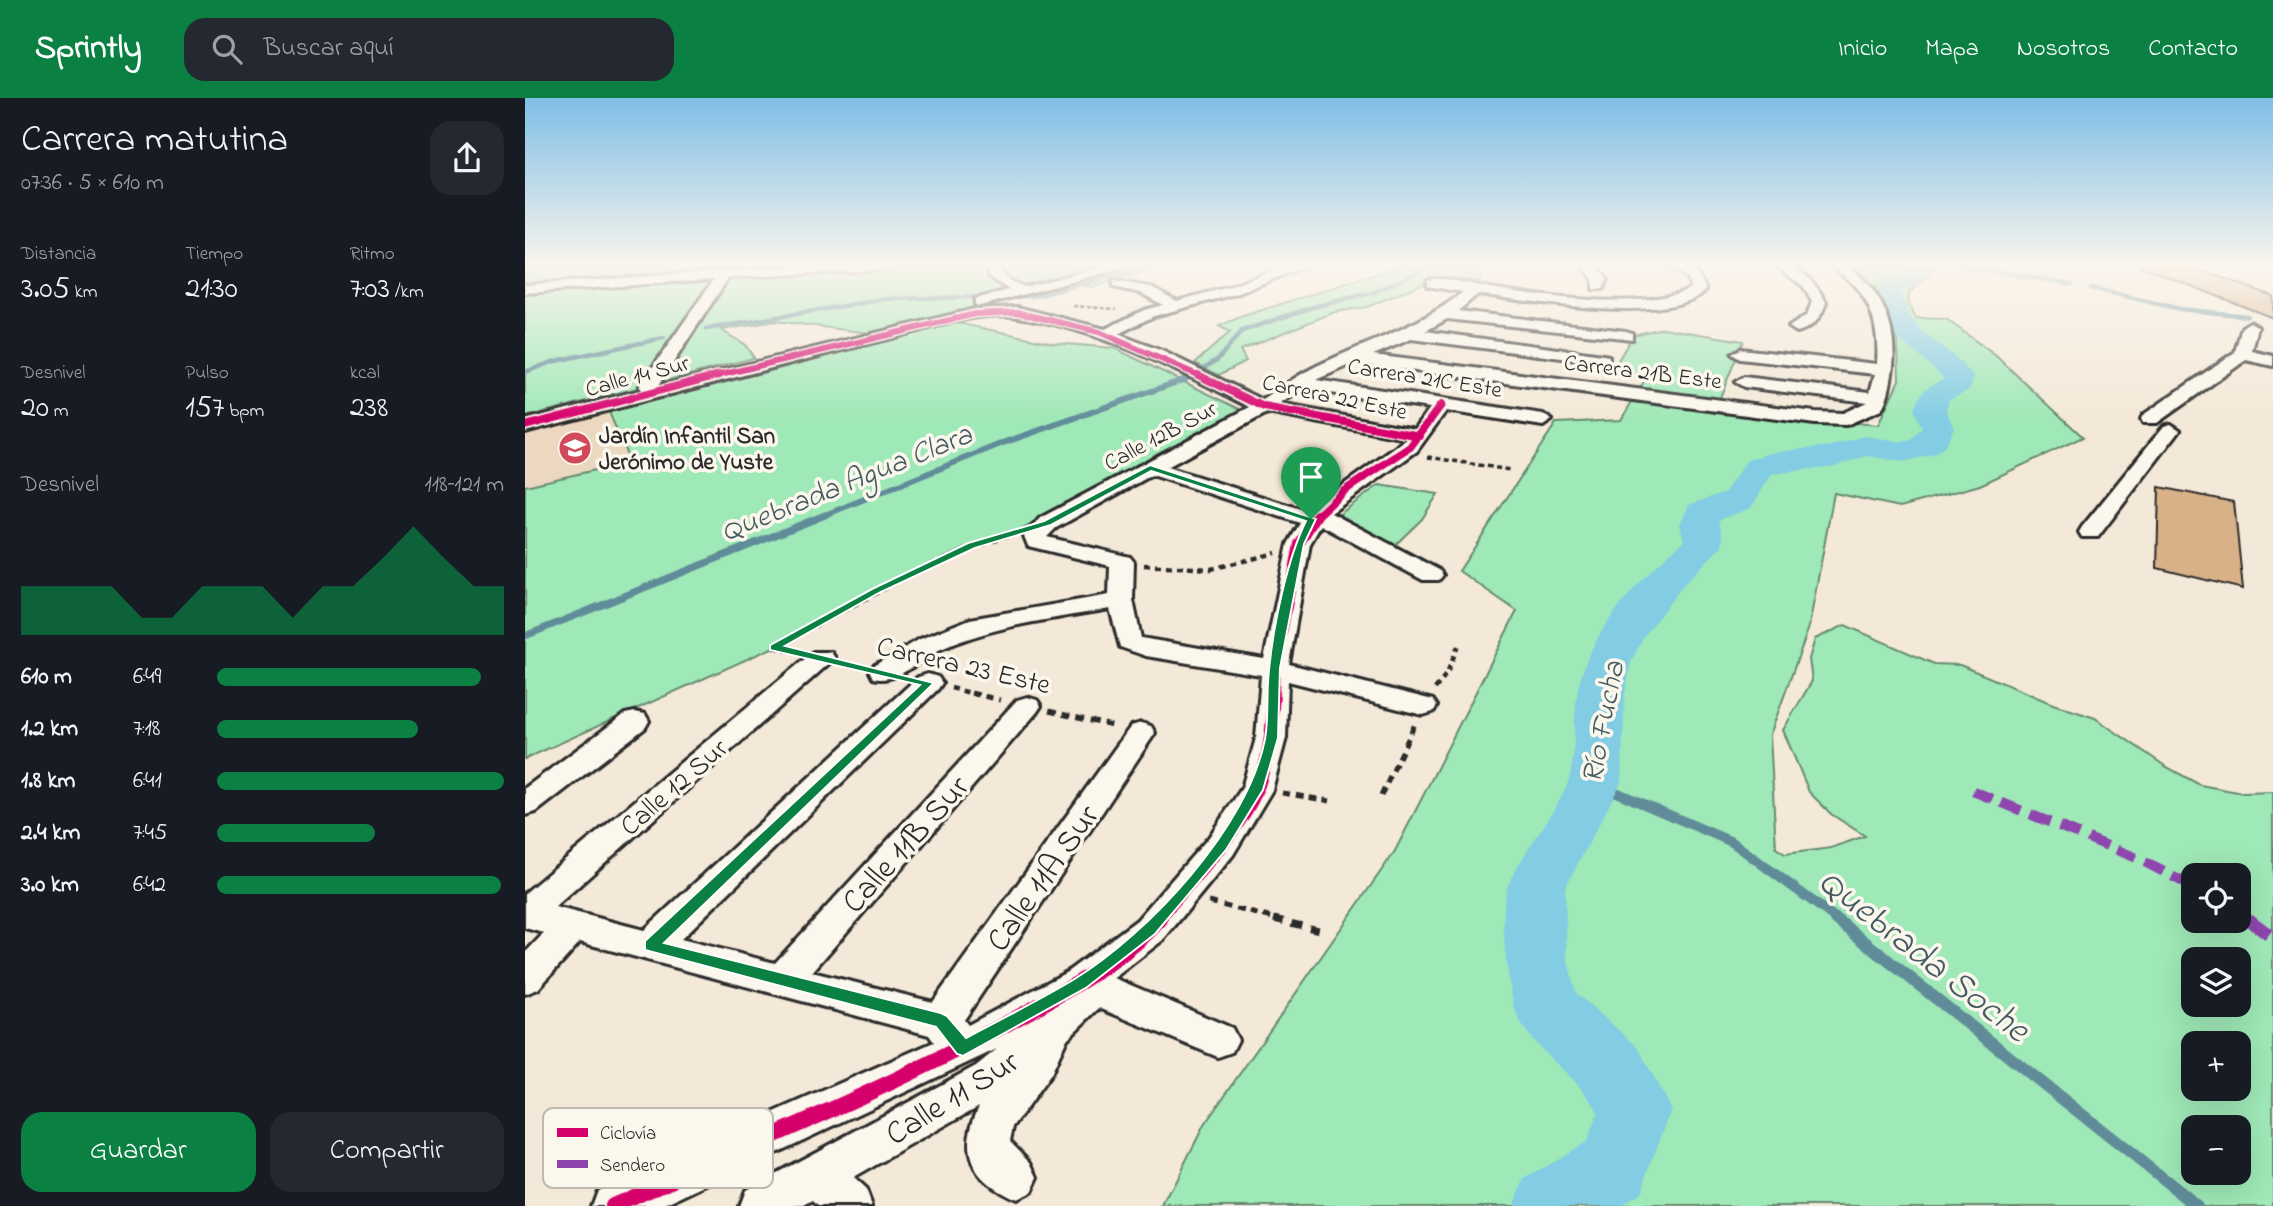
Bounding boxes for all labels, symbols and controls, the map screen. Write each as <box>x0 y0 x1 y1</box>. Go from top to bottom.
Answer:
search box <box>184 18 674 81</box>
text: Sprintly <box>35 25 142 73</box>
icon: search <box>208 30 246 68</box>
text: Buscar aquí <box>264 30 394 68</box>
text: Inicio <box>1838 32 1887 67</box>
text: Mapa <box>1925 32 1979 67</box>
text: Nosotros <box>2017 32 2110 67</box>
text: Contacto <box>2148 32 2238 67</box>
text: Carrera matutina <box>21 113 288 169</box>
button: share <box>430 121 504 195</box>
text: 07:36 · 5 × 610 m <box>21 167 164 200</box>
text: Distancia <box>21 241 96 268</box>
text: Tiempo <box>185 241 243 268</box>
text: Ritmo <box>350 241 395 268</box>
text: 3.05 <box>21 268 70 312</box>
text: 21:30 <box>185 268 238 312</box>
text: 7:03 <box>350 268 390 312</box>
text: km <box>70 279 97 306</box>
text: /km <box>390 279 424 306</box>
street label: Calle 14 Sur <box>582 347 694 407</box>
street label: Carrera 21B Este <box>1562 347 1724 400</box>
street label: Carrera 21C Este <box>1345 351 1505 408</box>
text: Desnivel <box>21 360 86 387</box>
text: Pulso <box>185 360 229 387</box>
text: kcal <box>350 360 380 387</box>
street label: Carrera 22 Este <box>1259 367 1411 430</box>
text: 20 <box>21 387 49 431</box>
text: 157 <box>185 387 224 431</box>
text: 238 <box>350 387 388 431</box>
street label: Calle 12B Sur <box>1099 393 1224 481</box>
text: m <box>49 398 68 425</box>
text: bpm <box>224 398 264 425</box>
water label: Quebrada Agua Clara <box>715 414 980 555</box>
place label: Jardín Infantil San Jerónimo de Yuste <box>599 421 775 480</box>
school or university icon: Jardín Infantil San Jerónimo de Yuste <box>556 429 594 467</box>
pin <box>1281 447 1341 519</box>
icon: arrive <box>1292 458 1330 496</box>
text: Desnivel <box>21 469 99 502</box>
text: 118–121 m <box>424 469 504 502</box>
street label: Carrera 23 Este <box>872 628 1054 707</box>
water label: Río Fucha <box>1572 657 1638 787</box>
text: 610 m <box>21 661 72 694</box>
text: 6:49 <box>133 661 161 694</box>
text: 1.2 km <box>21 713 78 746</box>
text: 7:18 <box>133 713 160 746</box>
street label: Calle 12 Sur <box>612 730 739 847</box>
text: 1.8 km <box>21 765 75 798</box>
text: 6:41 <box>133 765 162 798</box>
street label: Calle 11B Sur <box>832 765 983 926</box>
street label: Calle 11A Sur <box>976 795 1113 963</box>
text: 2.4 km <box>21 817 80 850</box>
text: 7:45 <box>133 817 167 850</box>
water label: Quebrada Soche <box>1805 857 2041 1058</box>
map controls <box>2181 863 2251 1185</box>
button: locate <box>2181 863 2251 933</box>
text: 3.0 km <box>21 869 79 902</box>
text: 6:42 <box>133 869 166 902</box>
button: layers <box>2181 947 2251 1017</box>
button: + <box>2181 1031 2251 1101</box>
street label: Calle 11 Sur <box>877 1039 1030 1159</box>
legend <box>543 1108 773 1188</box>
button: Guardar <box>21 1112 256 1192</box>
button: Compartir <box>270 1112 504 1192</box>
button: − <box>2181 1115 2251 1185</box>
text: Ciclovía <box>600 1121 656 1148</box>
text: Sendero <box>600 1153 665 1180</box>

